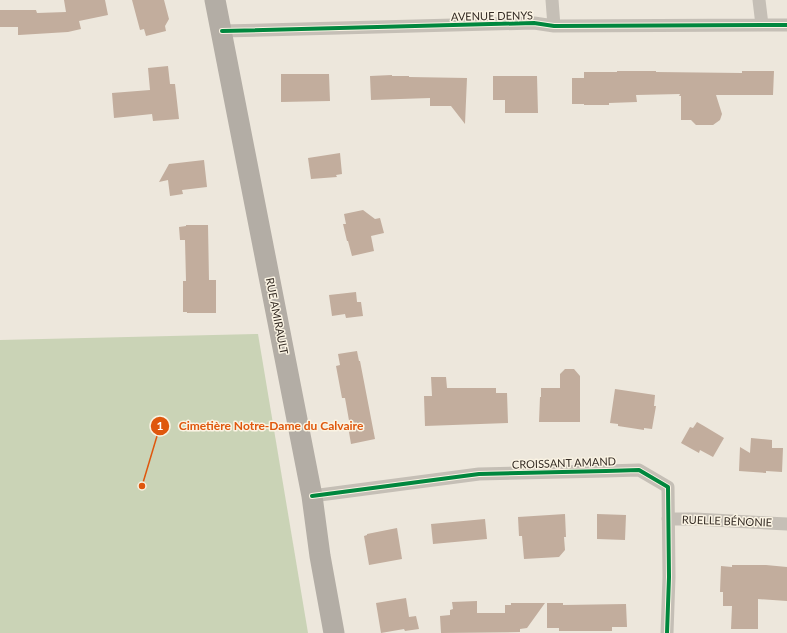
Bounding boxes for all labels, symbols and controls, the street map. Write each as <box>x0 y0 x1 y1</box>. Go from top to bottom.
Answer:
street label: AVENUE DENYS <box>451 8 533 23</box>
street label: RUE AMIRAULT <box>264 276 291 356</box>
callout: Cimetière Notre-Dame du Calvaire <box>150 414 371 438</box>
text: 1 <box>157 418 164 433</box>
text: Cimetière Notre-Dame du Calvaire <box>179 418 364 433</box>
street label: CROISSANT AMAND <box>512 454 616 471</box>
street label: RUELLE BÉNONIE <box>682 512 772 529</box>

